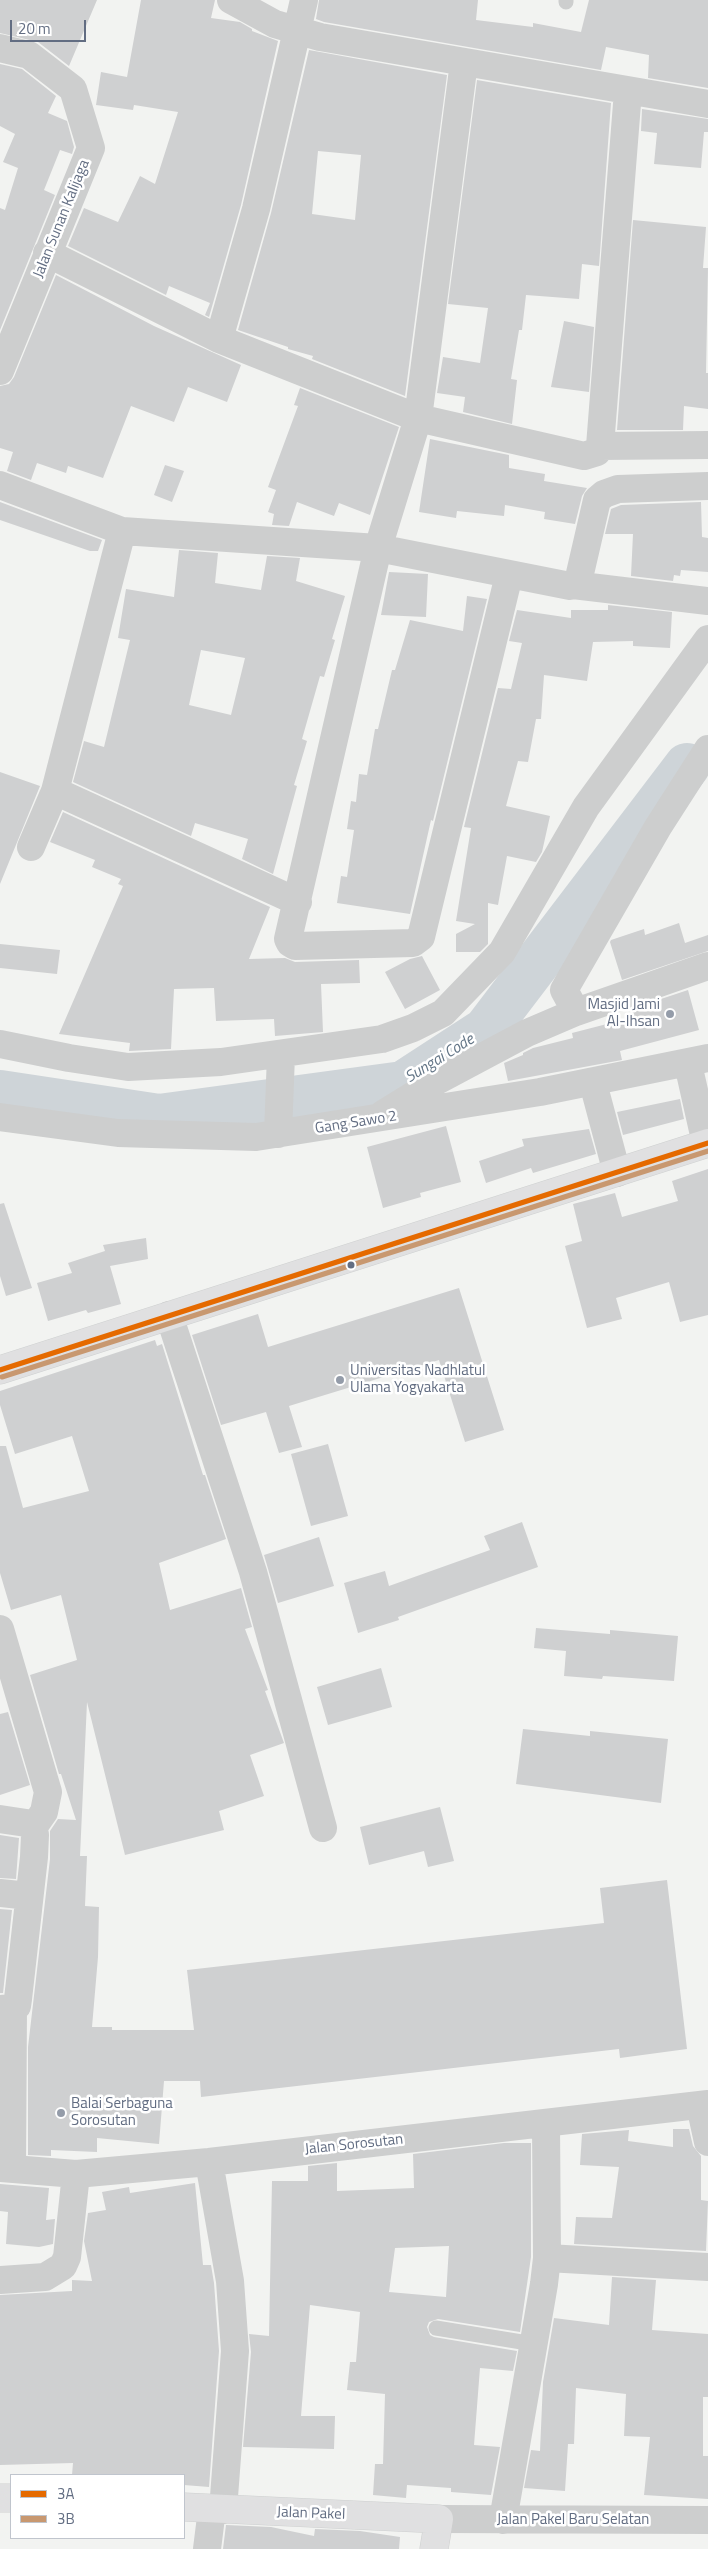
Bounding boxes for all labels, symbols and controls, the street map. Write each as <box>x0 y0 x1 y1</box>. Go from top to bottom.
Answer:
scale bar <box>12 10 89 42</box>
text: 20 m <box>18 17 51 40</box>
street label: Jalan Sunan Kalijaga <box>30 157 94 281</box>
place label: Masjid Jami Al-Ihsan <box>587 996 660 1031</box>
marker: Masjid Jami Al-Ihsan <box>664 1008 676 1020</box>
water label: Sungai Code <box>402 1030 478 1088</box>
street label: Gang Sawo 2 <box>314 1108 398 1138</box>
unlabelled marker <box>346 1260 356 1270</box>
place label: Universitas Nadhlatul Ulama Yogyakarta <box>350 1362 485 1397</box>
marker: Universitas Nadhlatul Ulama Yogyakarta <box>334 1374 346 1386</box>
place label: Balai Serbaguna Sorosutan <box>71 2095 173 2130</box>
marker: Balai Serbaguna Sorosutan <box>55 2107 67 2119</box>
street label: Jalan Sorosutan <box>304 2131 404 2159</box>
legend <box>10 2474 185 2539</box>
text: 3A <box>57 2482 74 2505</box>
street label: Jalan Pakel <box>276 2504 346 2524</box>
text: 3B <box>57 2507 75 2530</box>
street label: Jalan Pakel Baru Selatan <box>497 2511 649 2529</box>

